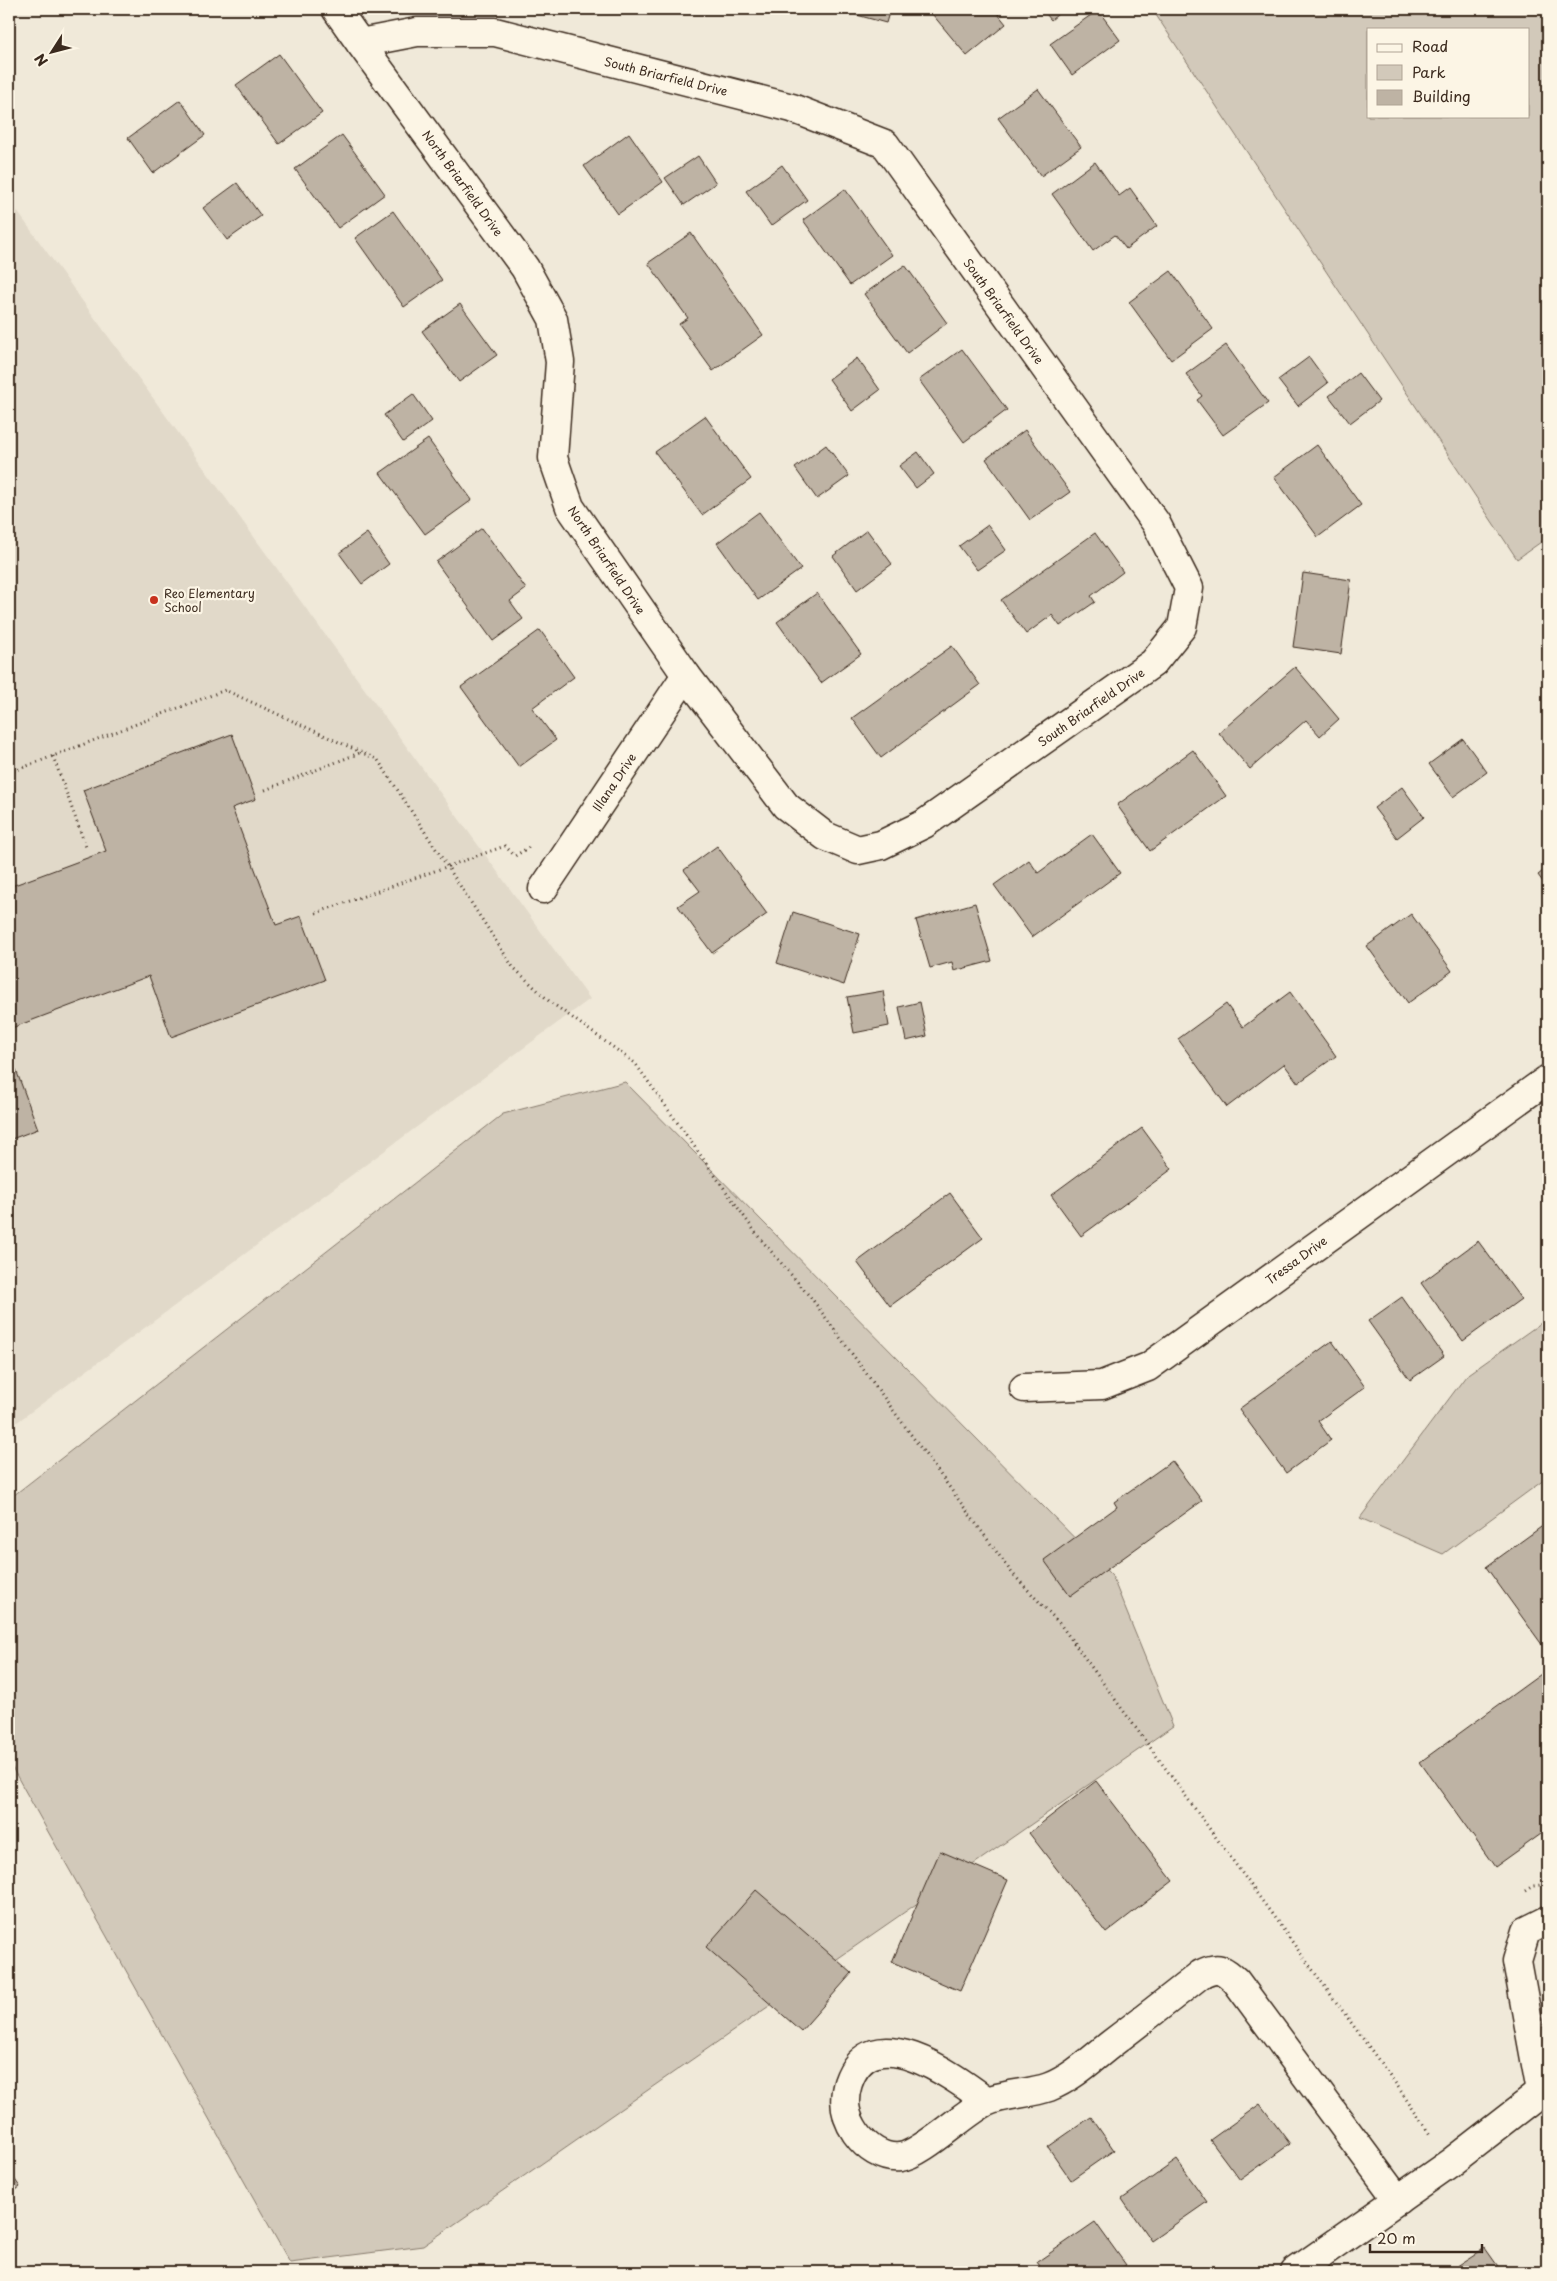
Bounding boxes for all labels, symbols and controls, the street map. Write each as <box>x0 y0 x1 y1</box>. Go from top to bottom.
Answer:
north arrow <box>28 28 78 78</box>
legend <box>1367 28 1530 118</box>
text: Road <box>1412 34 1448 57</box>
text: N <box>29 49 53 71</box>
street label: South Briarfield Drive <box>602 52 730 100</box>
text: Park <box>1412 60 1446 83</box>
text: Building <box>1412 84 1471 107</box>
street label: North Briarfield Drive <box>418 126 508 240</box>
street label: South Briarfield Drive <box>960 255 1048 367</box>
street label: North Briarfield Drive <box>564 502 650 618</box>
place label: Reo Elementary School <box>164 584 255 616</box>
marker: Reo Elementary School <box>148 594 160 606</box>
street label: South Briarfield Drive <box>1034 663 1148 751</box>
street label: Illana Drive <box>588 749 640 815</box>
street label: Tressa Drive <box>1261 1231 1331 1289</box>
scale bar <box>1370 2221 1482 2253</box>
text: 20 m <box>1377 2226 1416 2249</box>

